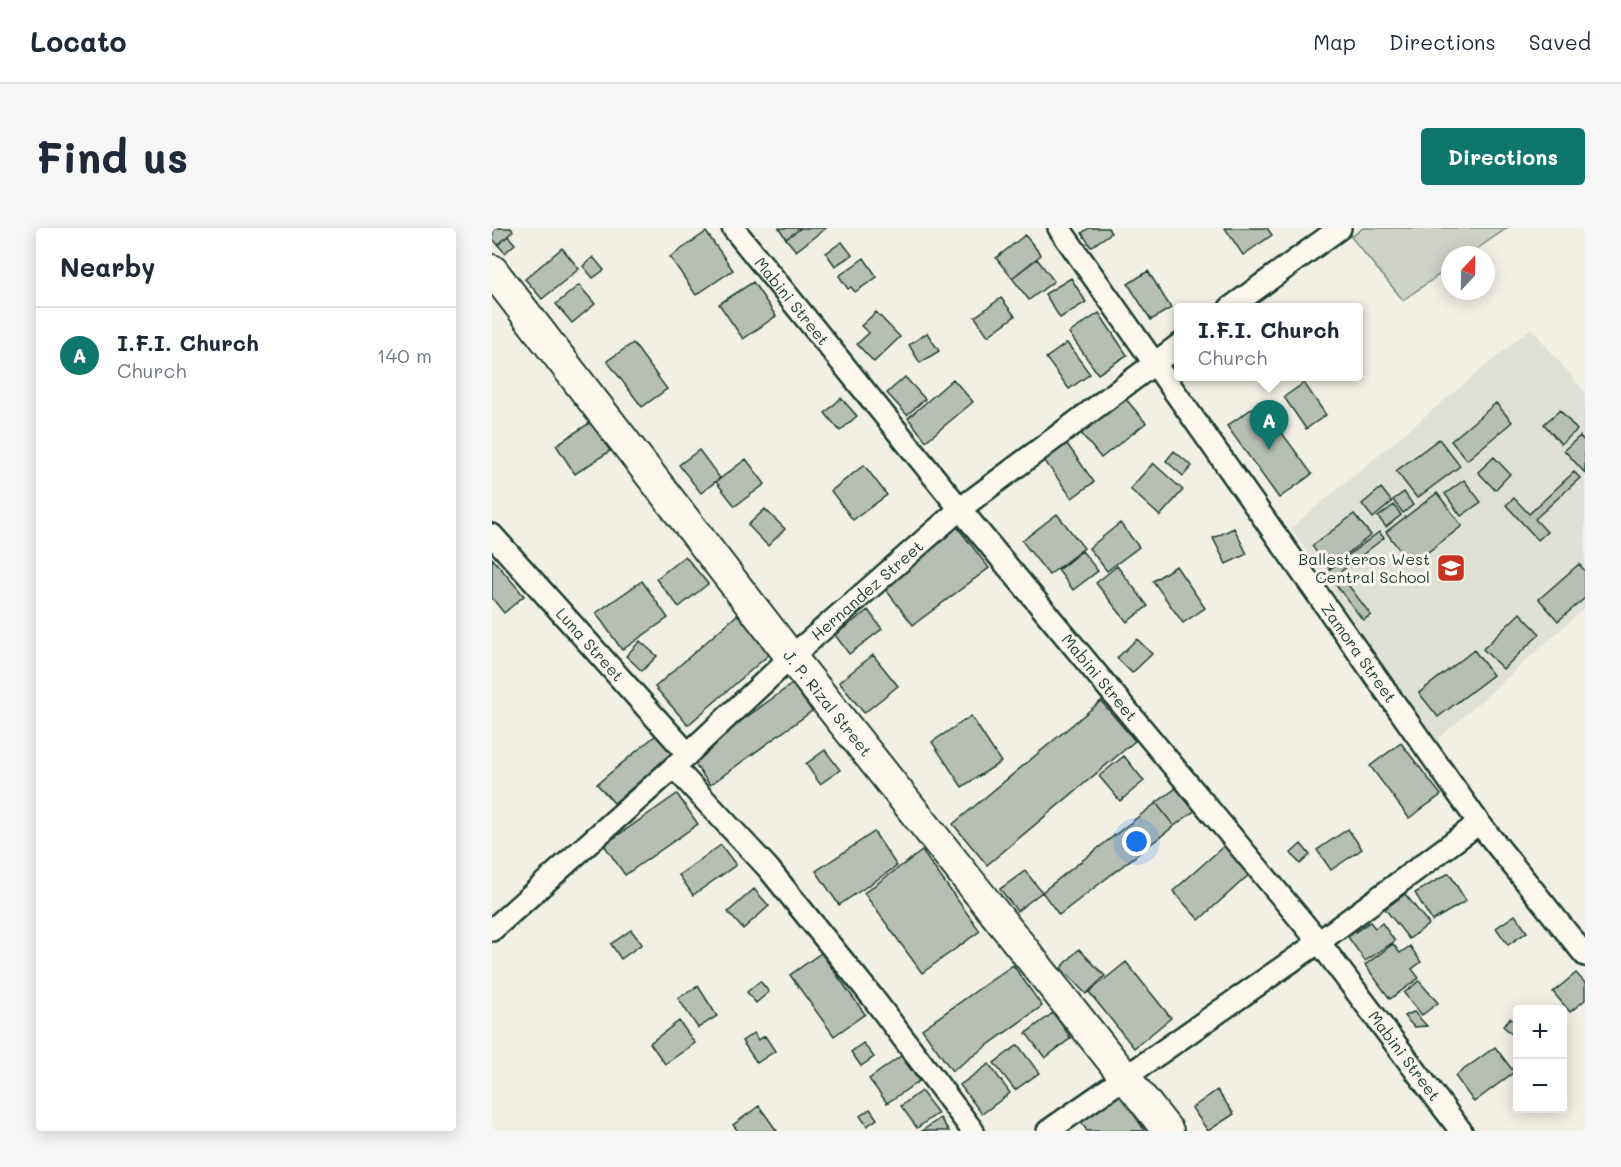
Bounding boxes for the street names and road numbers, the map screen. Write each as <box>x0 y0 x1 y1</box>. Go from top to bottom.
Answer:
street label: Mabini Street <box>750 252 834 349</box>
street label: Hernandez Street <box>806 535 927 645</box>
street label: Zamora Street <box>1317 599 1402 706</box>
street label: Luna Street <box>552 603 629 686</box>
street label: Mabini Street <box>1058 629 1142 725</box>
street label: J. P. Rizal Street <box>779 645 877 761</box>
street label: Mabini Street <box>1364 1006 1446 1105</box>

